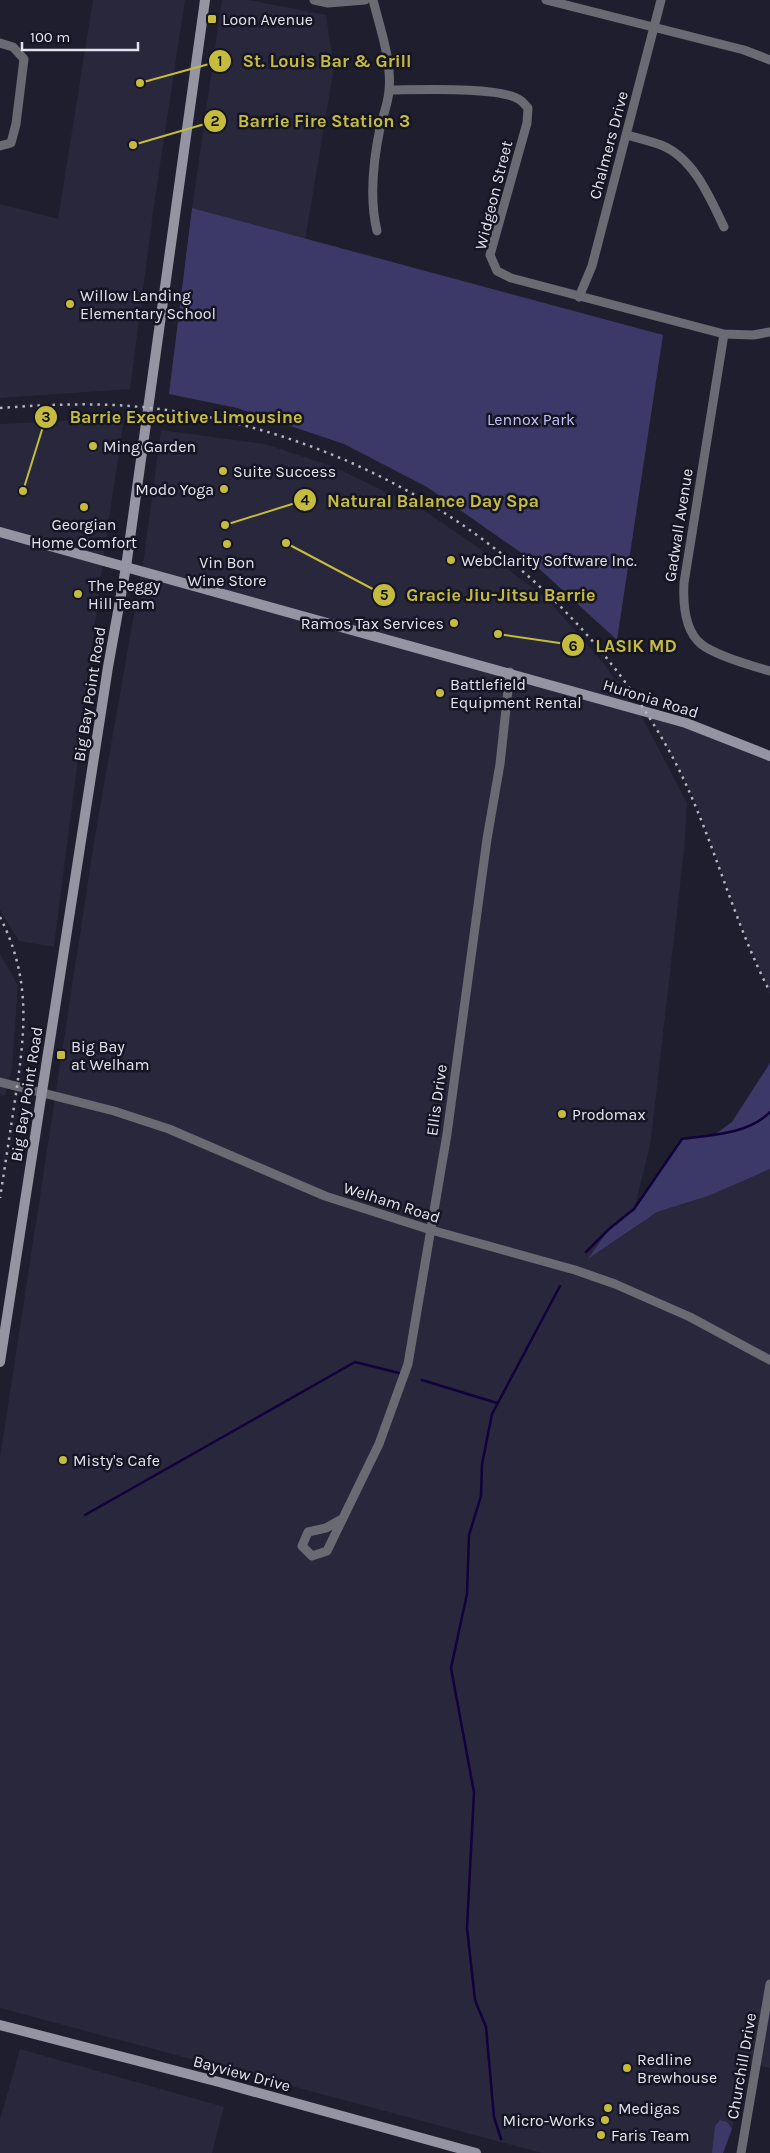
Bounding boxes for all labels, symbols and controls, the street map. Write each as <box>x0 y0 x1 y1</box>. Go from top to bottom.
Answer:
place label: Loon Avenue <box>222 10 313 29</box>
marker: Loon Avenue <box>206 13 218 25</box>
scale bar <box>22 20 139 52</box>
text: 100 m <box>30 28 70 46</box>
callout: St. Louis Bar & Grill <box>208 45 422 78</box>
text: St. Louis Bar & Grill <box>242 50 412 72</box>
text: 1 <box>217 52 223 70</box>
street label: Chalmers Drive <box>585 89 632 201</box>
callout: Barrie Fire Station 3 <box>203 104 420 137</box>
text: Barrie Fire Station 3 <box>238 110 410 132</box>
text: 2 <box>210 112 220 130</box>
street label: Widgeon Street <box>471 139 516 252</box>
place label: Willow Landing Elementary School <box>80 286 216 323</box>
marker: Willow Landing Elementary School <box>64 298 76 310</box>
callout: Barrie Executive Limousine <box>34 400 312 433</box>
text: Barrie Executive Limousine <box>69 406 303 428</box>
text: 3 <box>41 408 51 426</box>
park label: Lennox Park <box>487 410 575 429</box>
place label: Ming Garden <box>103 437 196 456</box>
marker: Ming Garden <box>87 440 99 452</box>
place label: Suite Success <box>233 462 336 481</box>
marker: Suite Success <box>217 465 229 477</box>
street label: Gadwall Avenue <box>660 467 697 583</box>
place label: Modo Yoga <box>135 480 214 499</box>
marker: Modo Yoga <box>218 483 230 495</box>
callout: Natural Balance Day Spa <box>292 484 549 517</box>
text: Natural Balance Day Spa <box>327 490 539 512</box>
text: 4 <box>301 491 310 509</box>
marker: Georgian Home Comfort <box>78 501 90 513</box>
place label: Georgian Home Comfort <box>31 515 137 552</box>
marker: Vin Bon Wine Store <box>221 538 233 550</box>
place label: WebClarity Software Inc. <box>461 551 637 570</box>
place label: Vin Bon Wine Store <box>187 553 267 590</box>
marker: WebClarity Software Inc. <box>445 554 457 566</box>
place label: The Peggy Hill Team <box>88 576 161 613</box>
callout: Gracie Jiu-Jitsu Barrie <box>371 578 606 611</box>
text: Gracie Jiu-Jitsu Barrie <box>406 584 596 606</box>
text: 5 <box>380 586 389 604</box>
marker: The Peggy Hill Team <box>72 588 84 600</box>
place label: Ramos Tax Services <box>301 614 444 633</box>
marker: Ramos Tax Services <box>448 617 460 629</box>
street label: Big Bay Point Road <box>69 625 110 763</box>
callout: LASIK MD <box>560 629 687 662</box>
text: LASIK MD <box>595 635 677 657</box>
text: 6 <box>568 637 578 655</box>
place label: Battlefield Equipment Rental <box>450 675 582 712</box>
street label: Huronia Road <box>601 675 701 722</box>
marker: Battlefield Equipment Rental <box>434 687 446 699</box>
street label: Big Bay Point Road <box>6 1025 47 1163</box>
place label: Big Bay at Welham <box>71 1037 150 1074</box>
marker: Big Bay at Welham <box>55 1049 67 1061</box>
street label: Ellis Drive <box>422 1063 451 1137</box>
place label: Prodomax <box>572 1105 646 1124</box>
marker: Prodomax <box>556 1108 568 1120</box>
street label: Welham Road <box>341 1178 443 1227</box>
place label: Misty's Cafe <box>73 1451 160 1470</box>
marker: Misty's Cafe <box>57 1454 69 1466</box>
street label: Churchill Drive <box>723 2011 760 2121</box>
place label: Redline Brewhouse <box>637 2050 717 2087</box>
street label: Bayview Drive <box>191 2051 293 2096</box>
marker: Redline Brewhouse <box>621 2062 633 2074</box>
place label: Medigas <box>618 2099 680 2118</box>
marker: Medigas <box>602 2102 614 2114</box>
place label: Micro-Works <box>503 2111 595 2130</box>
marker: Micro-Works <box>599 2114 611 2126</box>
place label: Faris Team <box>611 2126 689 2145</box>
marker: Faris Team <box>595 2129 607 2141</box>

